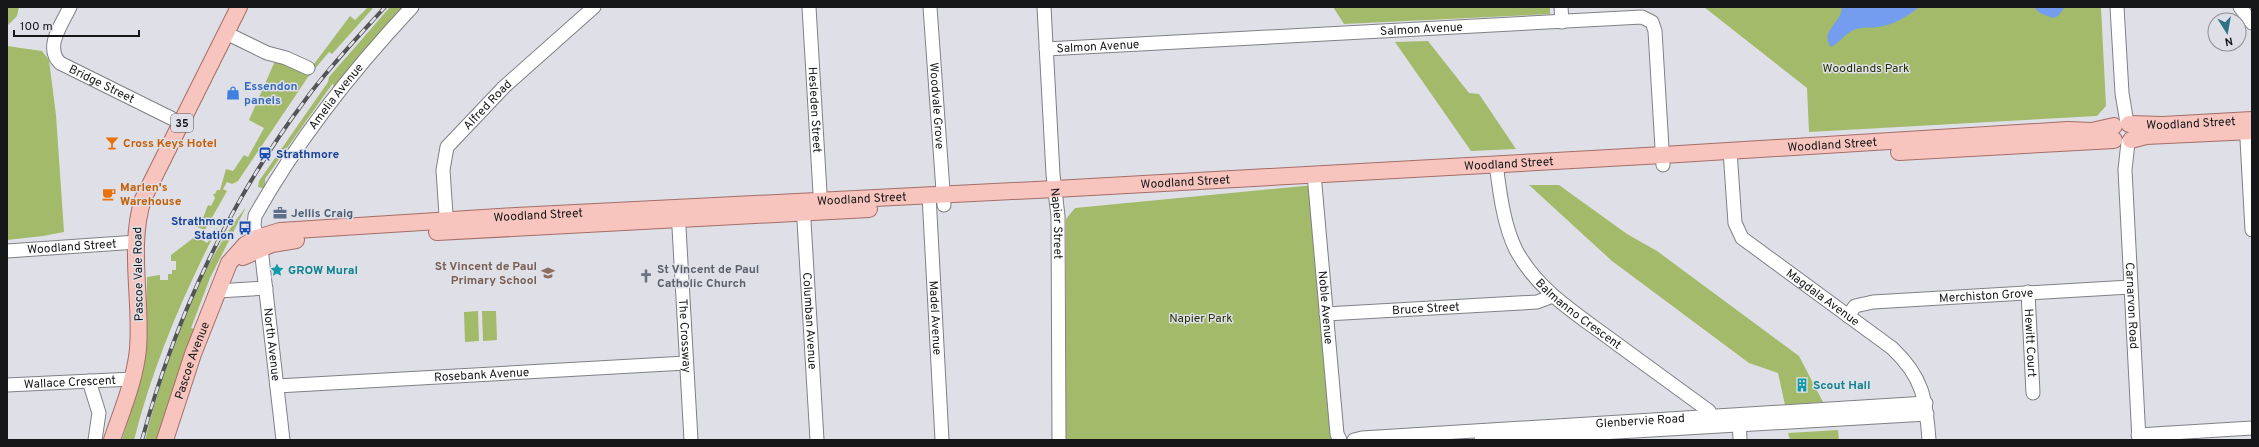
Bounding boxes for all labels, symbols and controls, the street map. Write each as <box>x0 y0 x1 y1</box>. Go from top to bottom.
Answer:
scale bar <box>14 12 139 38</box>
north arrow <box>2207 12 2247 52</box>
text: 100 m <box>20 19 53 35</box>
street label: Salmon Avenue <box>1380 20 1463 40</box>
text: N <box>2224 33 2234 48</box>
street label: Salmon Avenue <box>1056 37 1140 57</box>
street label: Amelia Avenue <box>306 60 367 133</box>
park label: Woodlands Park <box>1823 61 1909 77</box>
street label: Bridge Street <box>66 62 137 108</box>
street label: Woodvale Grove <box>925 62 947 150</box>
street label: Hesleden Street <box>804 66 825 153</box>
street label: Alfred Road <box>460 77 516 134</box>
place label: Essendon panels <box>244 79 298 109</box>
shop icon: Essendon panels <box>225 85 241 101</box>
road number: 35 <box>171 114 193 132</box>
street label: Woodland Street <box>2146 114 2236 134</box>
bar icon: Cross Keys Hotel <box>104 135 120 151</box>
street label: Woodland Street <box>1787 135 1878 156</box>
place label: Cross Keys Hotel <box>123 136 217 152</box>
station icon: Strathmore <box>257 146 273 162</box>
place label: Strathmore <box>276 147 339 163</box>
street label: Woodland Street <box>1464 154 1554 175</box>
street label: Woodland Street <box>1140 172 1231 193</box>
place label: Marlen's Warehouse <box>120 180 182 210</box>
cafe icon: Marlen's Warehouse <box>101 186 117 202</box>
street label: Napier Street <box>1046 187 1065 259</box>
street label: Woodland Street <box>817 189 907 210</box>
office icon: Jellis Craig <box>272 205 288 221</box>
place label: Jellis Craig <box>291 206 353 222</box>
street label: Woodland Street <box>493 206 583 226</box>
place label: Strathmore Station <box>171 214 234 244</box>
bus stop icon: Strathmore Station <box>237 220 253 236</box>
street label: Pascoe Vale Road <box>130 227 148 321</box>
street label: Woodland Street <box>27 236 117 259</box>
place label: St Vincent de Paul Primary School <box>435 259 537 289</box>
place icon: GROW Mural <box>269 262 285 278</box>
place label: St Vincent de Paul Catholic Church <box>657 262 759 292</box>
street label: Carnarvon Road <box>2121 262 2141 350</box>
place label: GROW Mural <box>288 263 358 279</box>
school or university icon: St Vincent de Paul Primary School <box>540 265 556 281</box>
street label: Magdala Avenue <box>1782 266 1862 330</box>
church icon: St Vincent de Paul Catholic Church <box>638 268 654 284</box>
street label: Noble Avenue <box>1314 270 1336 345</box>
street label: Columban Avenue <box>798 272 820 370</box>
street label: Balmanno Crescent <box>1531 276 1624 353</box>
street label: Madel Avenue <box>925 280 944 356</box>
street label: Merchiston Grove <box>1939 286 2034 307</box>
street label: The Crossway <box>674 298 694 373</box>
street label: Bruce Street <box>1392 299 1460 319</box>
street label: North Avenue <box>259 307 283 382</box>
street label: Hewitt Court <box>2020 308 2039 378</box>
park label: Napier Park <box>1169 311 1233 327</box>
street label: Pascoe Avenue <box>172 320 214 401</box>
street label: Rosebank Avenue <box>434 365 530 386</box>
street label: Wallace Crescent <box>24 373 116 393</box>
building icon: Scout Hall <box>1794 377 1810 393</box>
place label: Scout Hall <box>1813 378 1871 394</box>
street label: Glenbervie Road <box>1595 411 1685 432</box>

